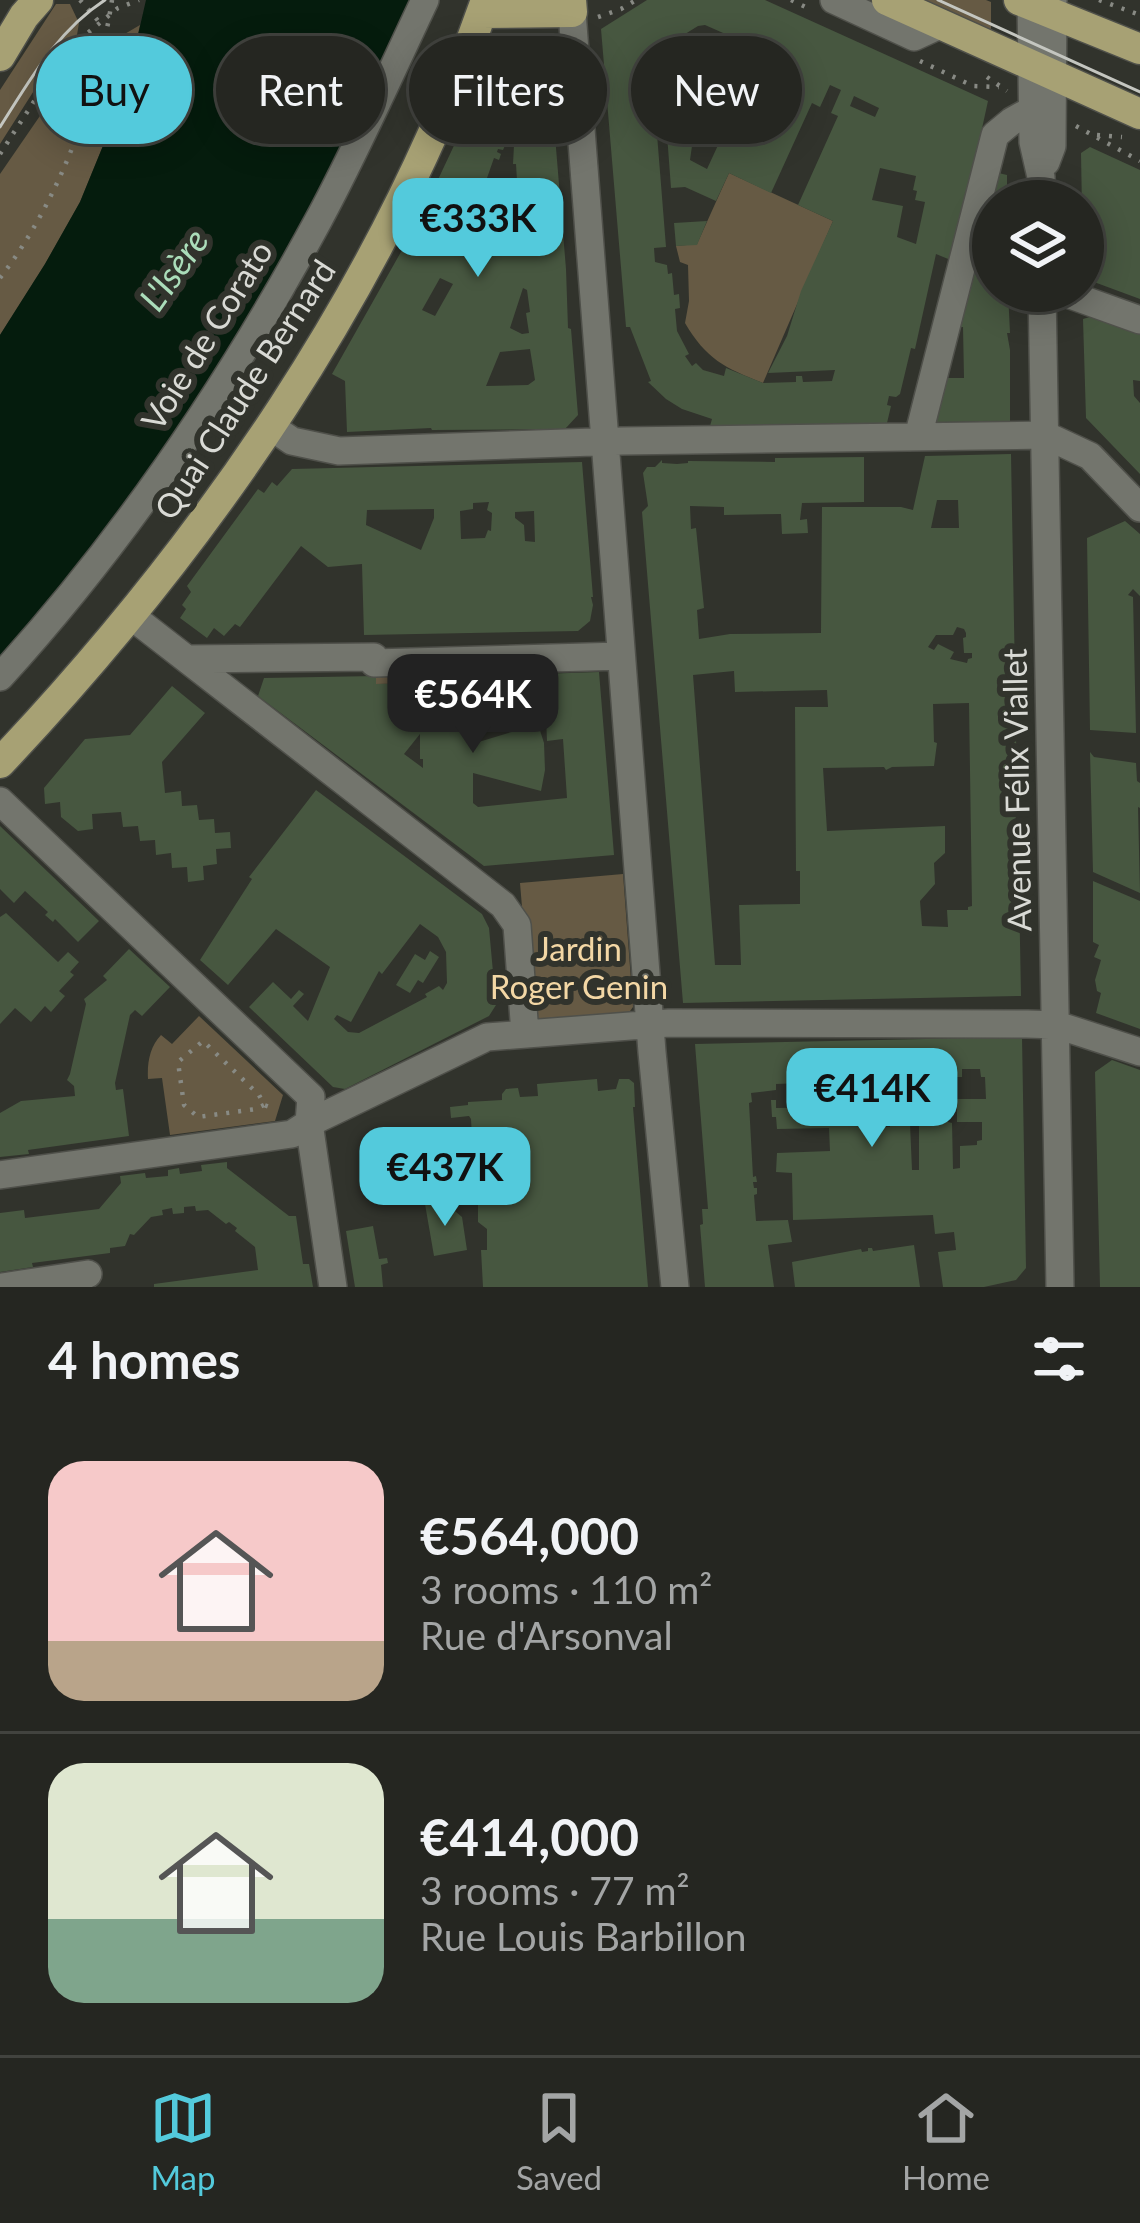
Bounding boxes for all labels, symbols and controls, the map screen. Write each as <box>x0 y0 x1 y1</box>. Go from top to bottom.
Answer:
chip: Buy <box>36 36 192 144</box>
chip: Rent <box>216 36 385 144</box>
chip: Filters <box>409 36 607 144</box>
chip: New <box>631 36 802 144</box>
pin: €333K <box>394 178 562 280</box>
map controls <box>972 180 1104 312</box>
button: layers <box>972 180 1104 312</box>
text: €333K <box>419 194 537 240</box>
water label: L'Isère <box>129 219 217 319</box>
street label: Voie de Corato <box>132 233 280 437</box>
street label: Quai Claude Bernard <box>145 252 343 526</box>
street label: Avenue Félix Viallet <box>994 648 1038 932</box>
pin: €564K <box>389 654 557 756</box>
text: €564K <box>414 670 532 716</box>
park label: Jardin Roger Genin <box>490 928 668 1006</box>
pin: €414K <box>788 1048 956 1150</box>
text: €414K <box>813 1064 931 1110</box>
pin: €437K <box>361 1127 529 1229</box>
text: €437K <box>386 1143 504 1189</box>
icon: filters <box>1026 1326 1092 1392</box>
text: 4 homes <box>48 1329 240 1390</box>
text: €564,000 <box>420 1505 639 1566</box>
icon: home <box>144 1509 288 1653</box>
text: 3 rooms · 110 m² <box>420 1566 712 1612</box>
text: Rue d'Arsonval <box>420 1612 673 1658</box>
text: €414,000 <box>420 1806 639 1867</box>
icon: home <box>144 1811 288 1955</box>
text: 3 rooms · 77 m² <box>420 1867 690 1913</box>
text: Rue Louis Barbillon <box>420 1913 747 1959</box>
tab: Map <box>150 2085 216 2197</box>
tab: Saved <box>516 2085 602 2197</box>
tab: Home <box>902 2085 990 2197</box>

